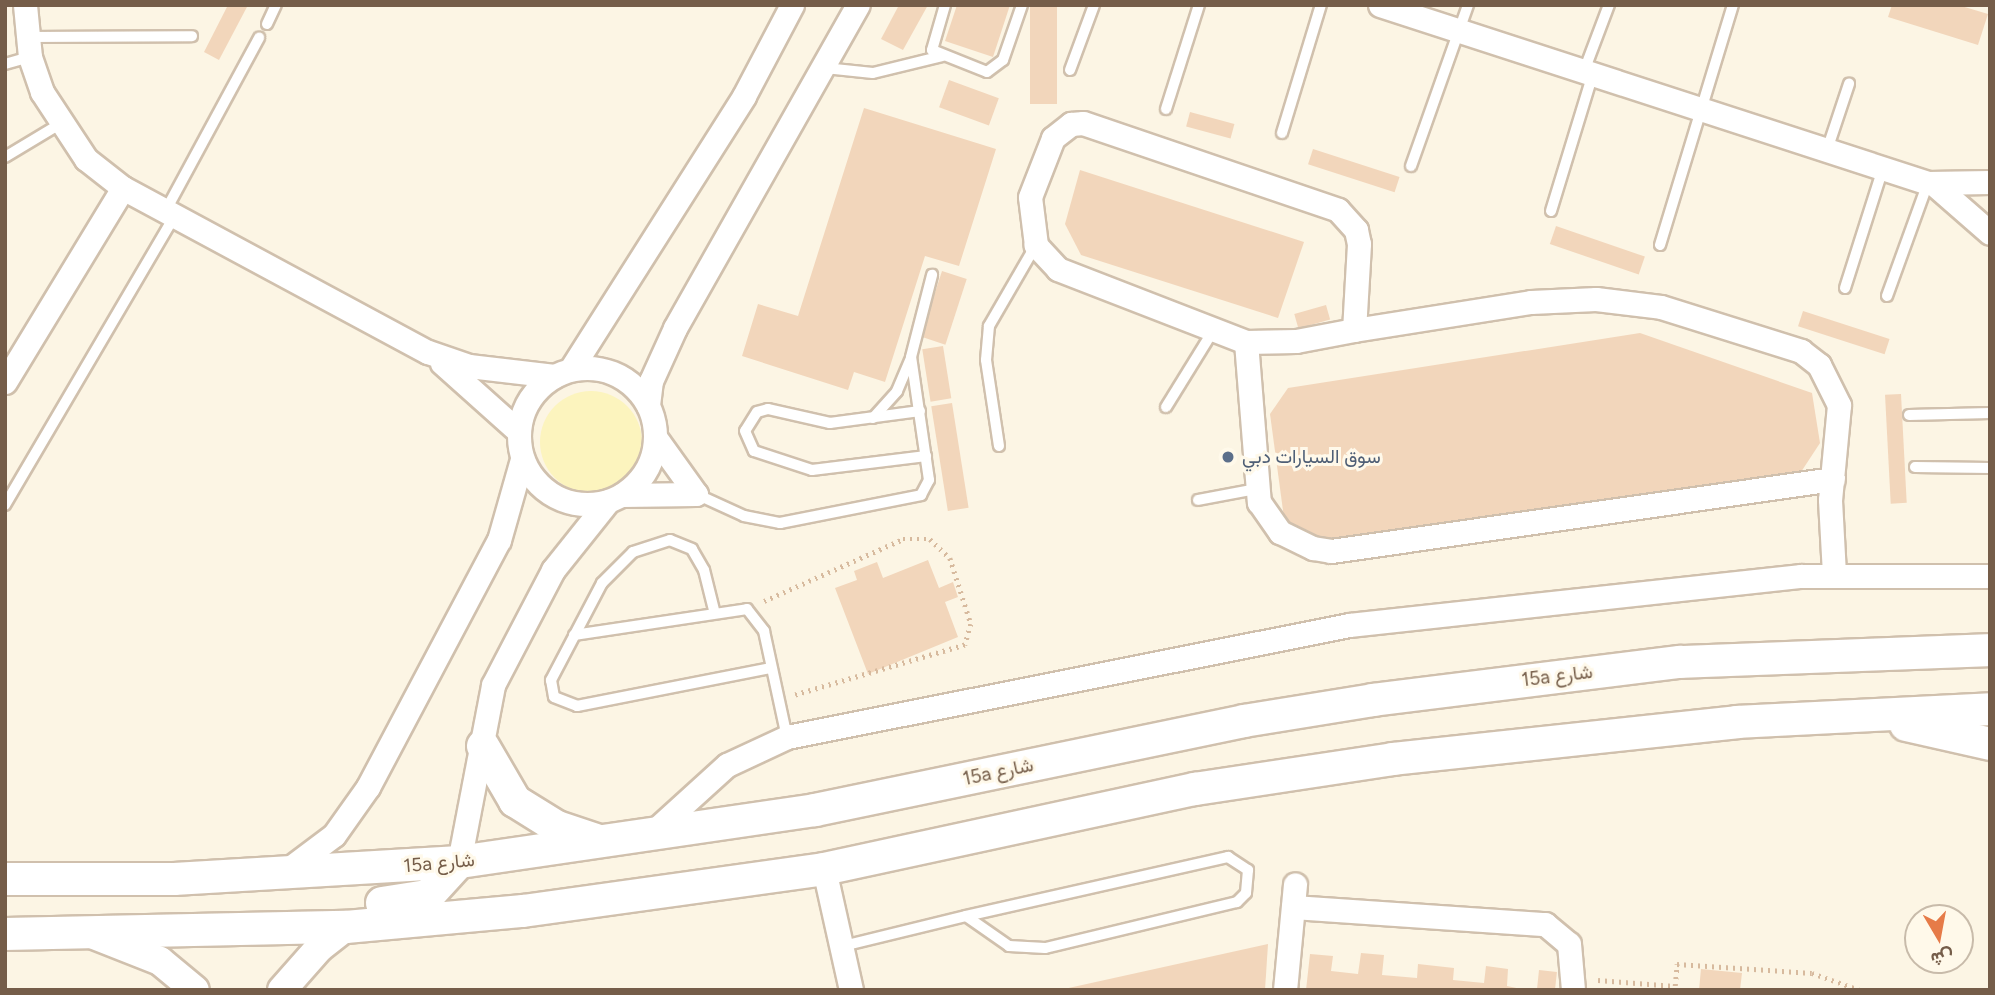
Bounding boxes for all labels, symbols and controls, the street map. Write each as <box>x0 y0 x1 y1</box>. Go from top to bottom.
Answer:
place label: سوق السيارات دبي <box>1242 446 1381 468</box>
marker: سوق السيارات دبي <box>1220 449 1236 465</box>
street label: 15a شارع <box>1520 660 1594 692</box>
street label: 15a شارع <box>961 753 1035 791</box>
street label: 15a شارع <box>402 849 476 877</box>
north arrow <box>1904 904 1974 974</box>
text: ش <box>1929 945 1956 972</box>

